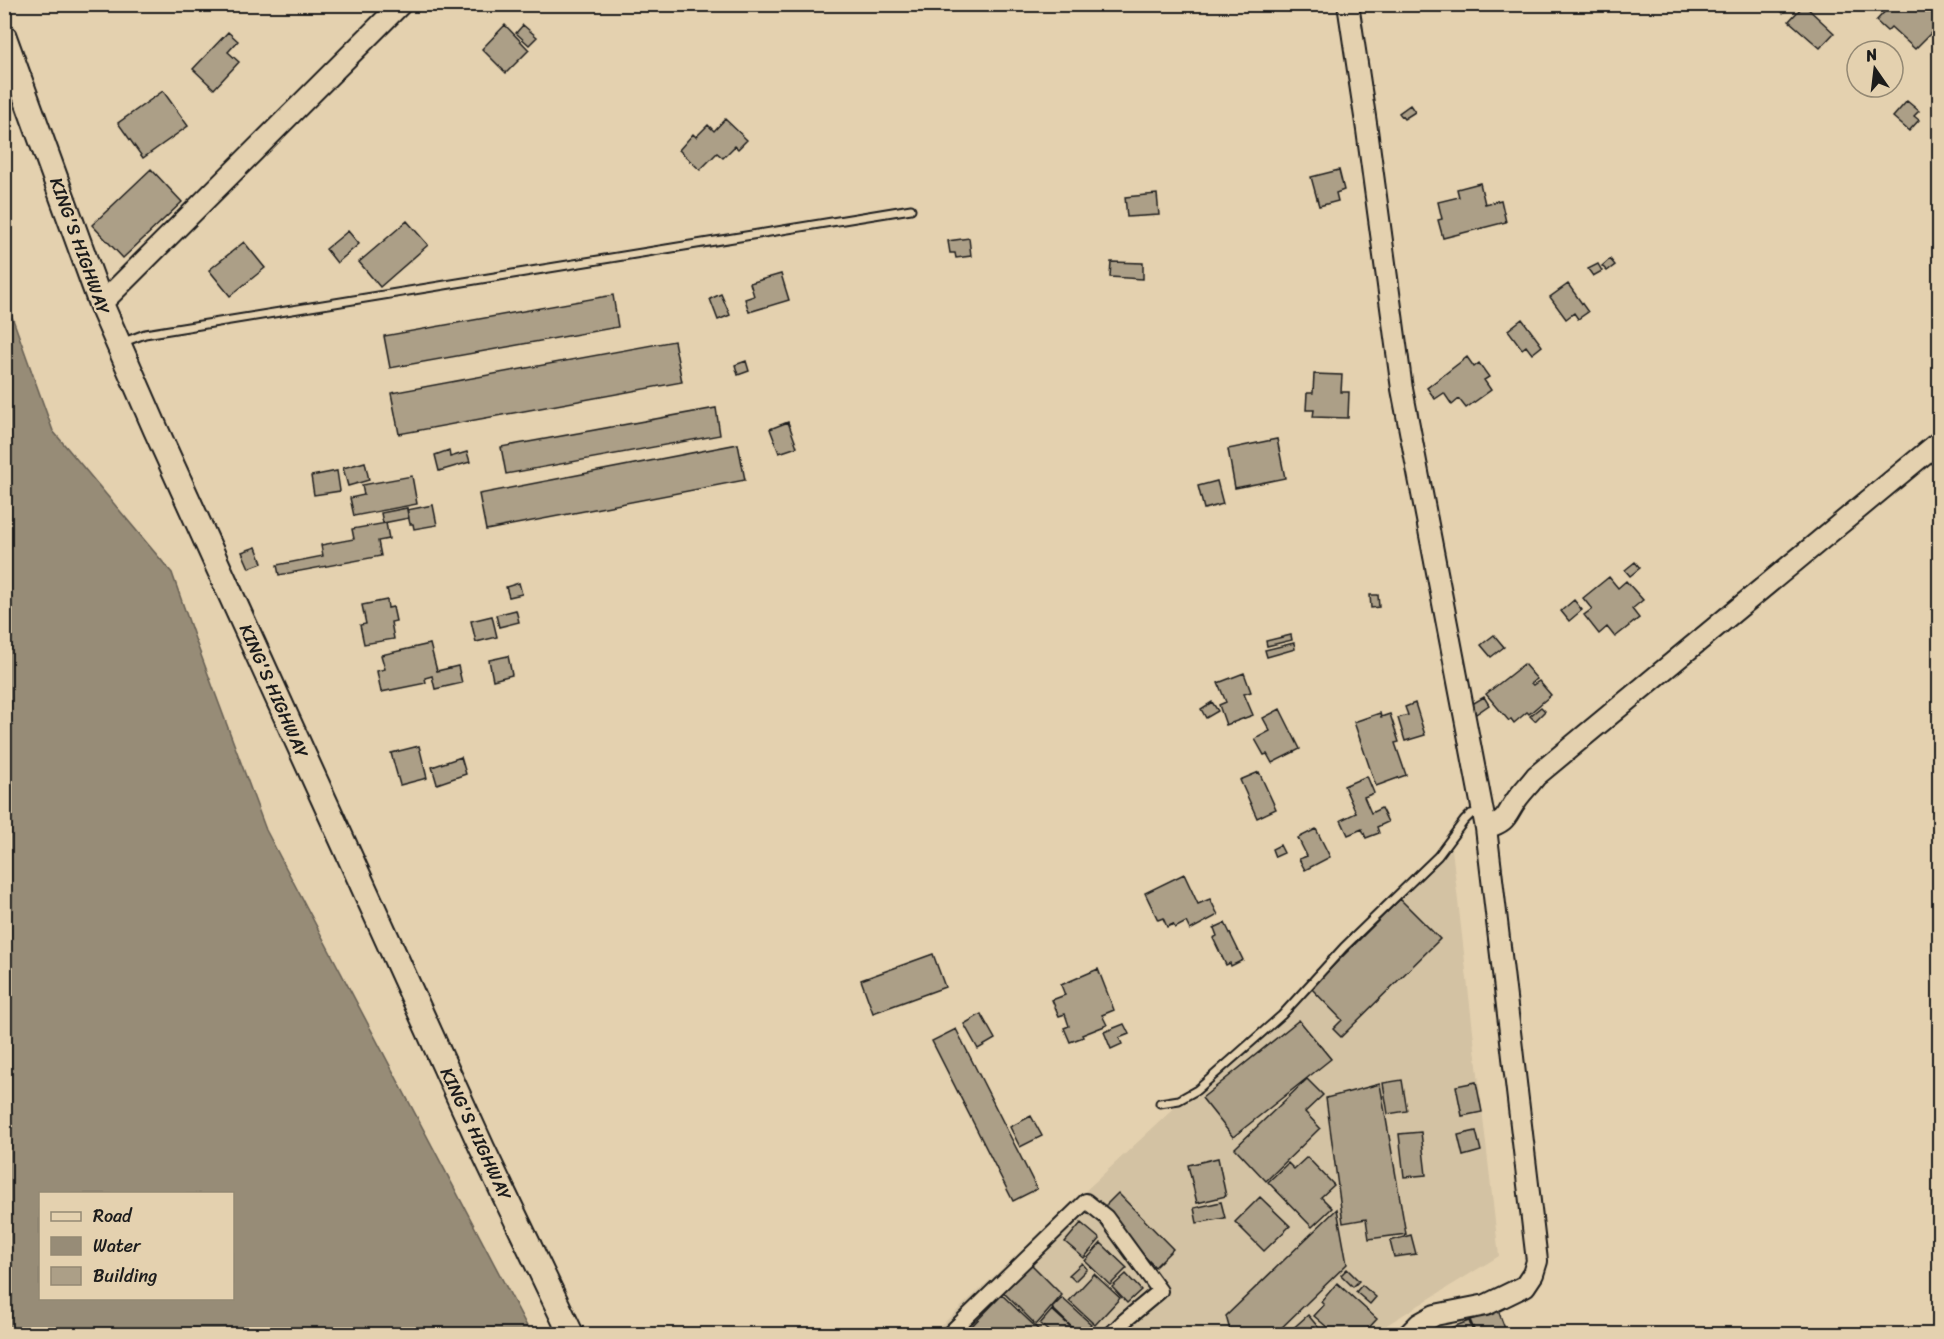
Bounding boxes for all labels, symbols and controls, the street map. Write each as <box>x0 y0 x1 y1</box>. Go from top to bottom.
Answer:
north arrow <box>1845 39 1905 99</box>
text: N <box>1862 39 1881 71</box>
street label: KING'S HIGHWAY <box>40 173 120 320</box>
street label: KING'S HIGHWAY <box>230 619 318 764</box>
street label: KING'S HIGHWAY <box>431 1062 521 1207</box>
legend <box>39 1192 234 1300</box>
text: Road <box>93 1200 133 1232</box>
text: Water <box>93 1230 142 1262</box>
text: Building <box>93 1260 157 1292</box>

